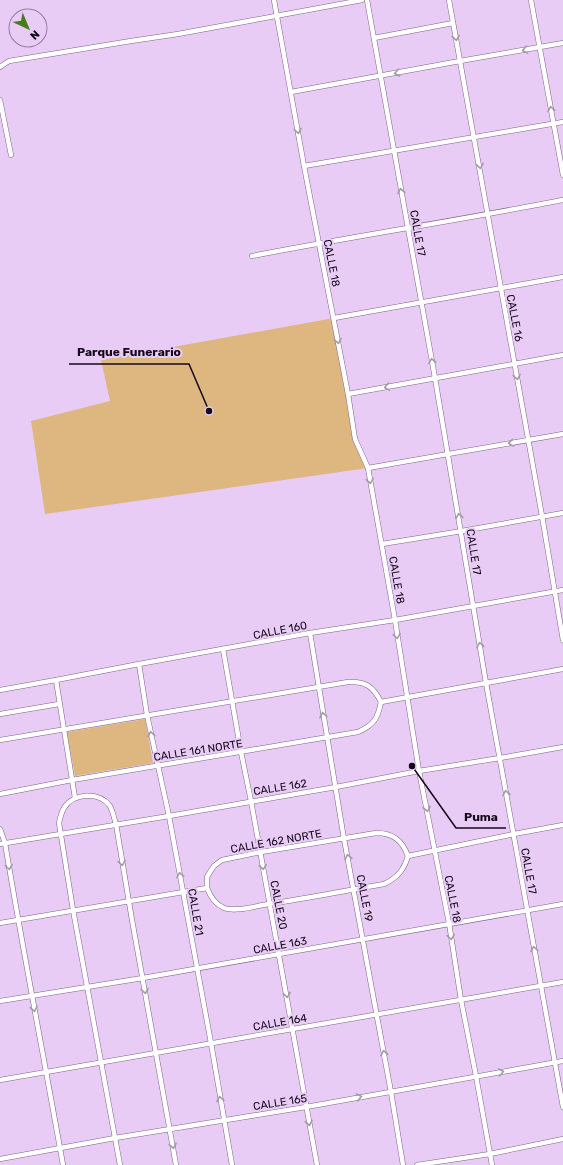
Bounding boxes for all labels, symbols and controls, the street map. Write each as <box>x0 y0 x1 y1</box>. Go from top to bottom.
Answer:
north arrow <box>8 8 48 48</box>
text: N <box>27 27 42 42</box>
one-way arrow <box>451 35 460 42</box>
one-way arrow <box>522 45 528 54</box>
one-way arrow <box>394 68 400 77</box>
one-way arrow <box>547 106 556 112</box>
one-way arrow <box>293 128 301 134</box>
one-way arrow <box>475 163 484 169</box>
one-way arrow <box>398 188 406 194</box>
street label: CALLE 17 <box>407 209 428 258</box>
street label: CALLE 18 <box>321 238 342 288</box>
street label: CALLE 16 <box>504 293 526 343</box>
one-way arrow <box>333 338 342 344</box>
callout: Parque Funerario <box>69 340 189 364</box>
text: Parque Funerario <box>77 345 181 359</box>
one-way arrow <box>428 357 437 364</box>
one-way arrow <box>512 374 521 380</box>
one-way arrow <box>384 382 390 391</box>
one-way arrow <box>508 438 514 447</box>
one-way arrow <box>365 478 374 484</box>
one-way arrow <box>455 513 464 519</box>
street label: CALLE 17 <box>463 528 484 577</box>
street label: CALLE 18 <box>386 555 407 605</box>
street label: CALLE 160 <box>252 619 308 642</box>
one-way arrow <box>392 633 401 639</box>
one-way arrow <box>476 641 485 648</box>
one-way arrow <box>320 712 328 718</box>
one-way arrow <box>147 730 155 737</box>
street label: CALLE 161 NORTE <box>153 737 244 764</box>
street label: CALLE 162 <box>252 777 308 798</box>
one-way arrow <box>503 790 511 796</box>
callout: Puma <box>456 804 506 828</box>
one-way arrow <box>422 806 431 813</box>
text: Puma <box>464 810 498 824</box>
street label: CALLE 162 NORTE <box>230 827 323 856</box>
street label: CALLE 17 <box>518 847 539 896</box>
one-way arrow <box>344 854 352 860</box>
one-way arrow <box>117 860 126 866</box>
one-way arrow <box>4 864 13 870</box>
one-way arrow <box>258 864 267 870</box>
one-way arrow <box>176 871 184 878</box>
street label: CALLE 19 <box>354 873 375 923</box>
street label: CALLE 18 <box>442 874 463 924</box>
street label: CALLE 20 <box>267 879 290 931</box>
street label: CALLE 21 <box>185 888 206 937</box>
street label: CALLE 163 <box>252 934 308 957</box>
one-way arrow <box>446 934 455 940</box>
one-way arrow <box>531 945 539 952</box>
one-way arrow <box>140 988 149 994</box>
one-way arrow <box>282 992 291 998</box>
one-way arrow <box>29 1006 37 1012</box>
street label: CALLE 164 <box>252 1011 308 1034</box>
one-way arrow <box>381 1050 389 1056</box>
one-way arrow <box>497 1068 504 1077</box>
street label: CALLE 165 <box>252 1092 308 1113</box>
one-way arrow <box>356 1094 362 1102</box>
one-way arrow <box>216 1096 225 1102</box>
one-way arrow <box>304 1120 313 1126</box>
one-way arrow <box>168 1143 177 1149</box>

